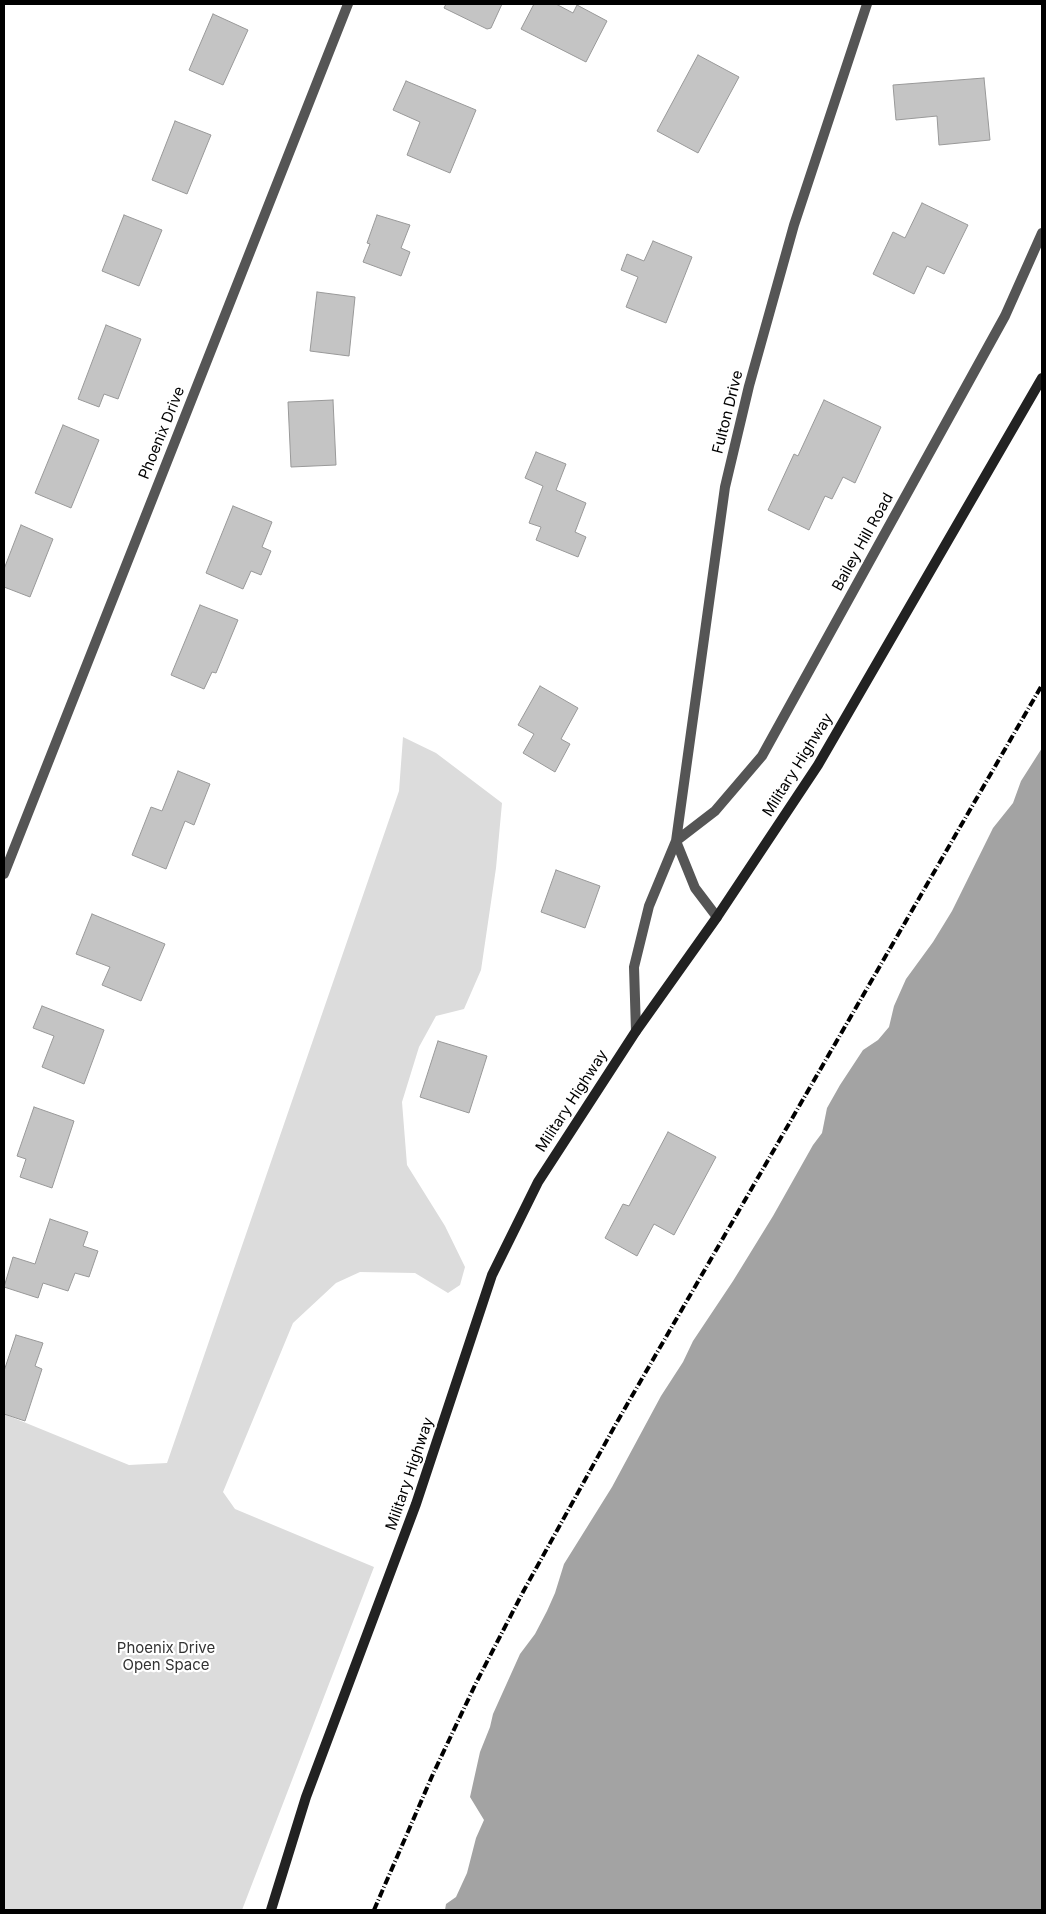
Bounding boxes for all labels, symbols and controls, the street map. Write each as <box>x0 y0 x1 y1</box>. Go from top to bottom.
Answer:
street label: Fulton Drive <box>709 369 747 455</box>
street label: Phoenix Drive <box>135 384 189 482</box>
street label: Bailey Hill Road <box>829 490 897 594</box>
street label: Military Highway <box>759 710 837 820</box>
street label: Military Highway <box>532 1047 612 1155</box>
street label: Military Highway <box>382 1415 438 1533</box>
park label: Phoenix Drive Open Space <box>117 1639 215 1674</box>

